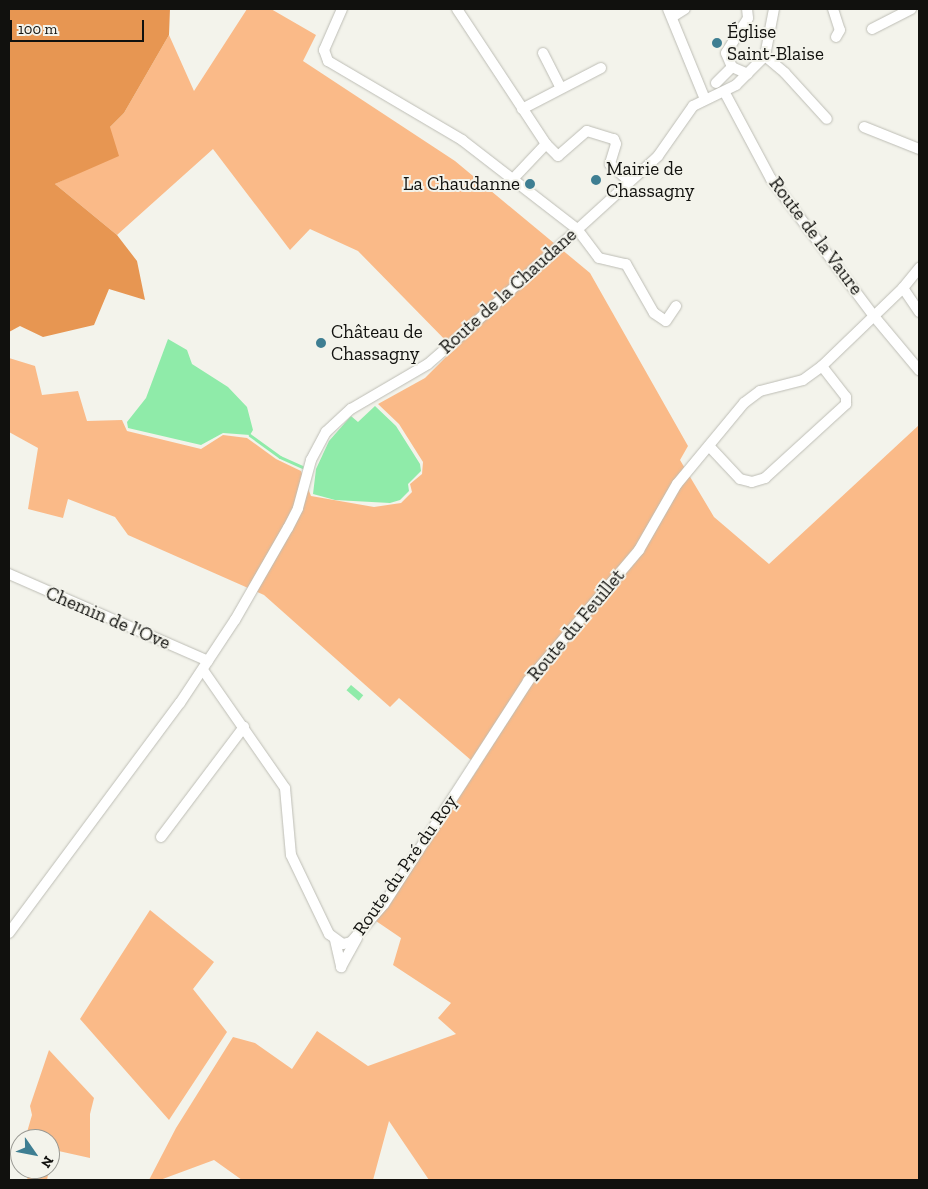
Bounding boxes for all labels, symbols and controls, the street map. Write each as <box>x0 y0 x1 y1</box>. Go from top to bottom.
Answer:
scale bar <box>12 10 146 42</box>
text: 100 m <box>18 20 57 38</box>
place label: Église Saint-Blaise <box>727 21 824 65</box>
marker: Église Saint-Blaise <box>711 37 723 49</box>
place label: Mairie de Chassagny <box>606 158 694 202</box>
street label: Route de la Vaure <box>764 172 868 300</box>
place label: La Chaudanne <box>403 173 520 195</box>
marker: Mairie de Chassagny <box>590 174 602 186</box>
marker: La Chaudanne <box>524 178 536 190</box>
street label: Route de la Chaudane <box>435 223 581 359</box>
place label: Château de Chassagny <box>331 321 423 365</box>
marker: Château de Chassagny <box>315 337 327 349</box>
street label: Route du Feuillet <box>523 565 629 685</box>
street label: Chemin de l'Ove <box>42 582 174 654</box>
street label: Route du Pré du Roy <box>348 791 462 939</box>
north arrow <box>10 1129 60 1179</box>
text: N <box>37 1153 57 1171</box>

